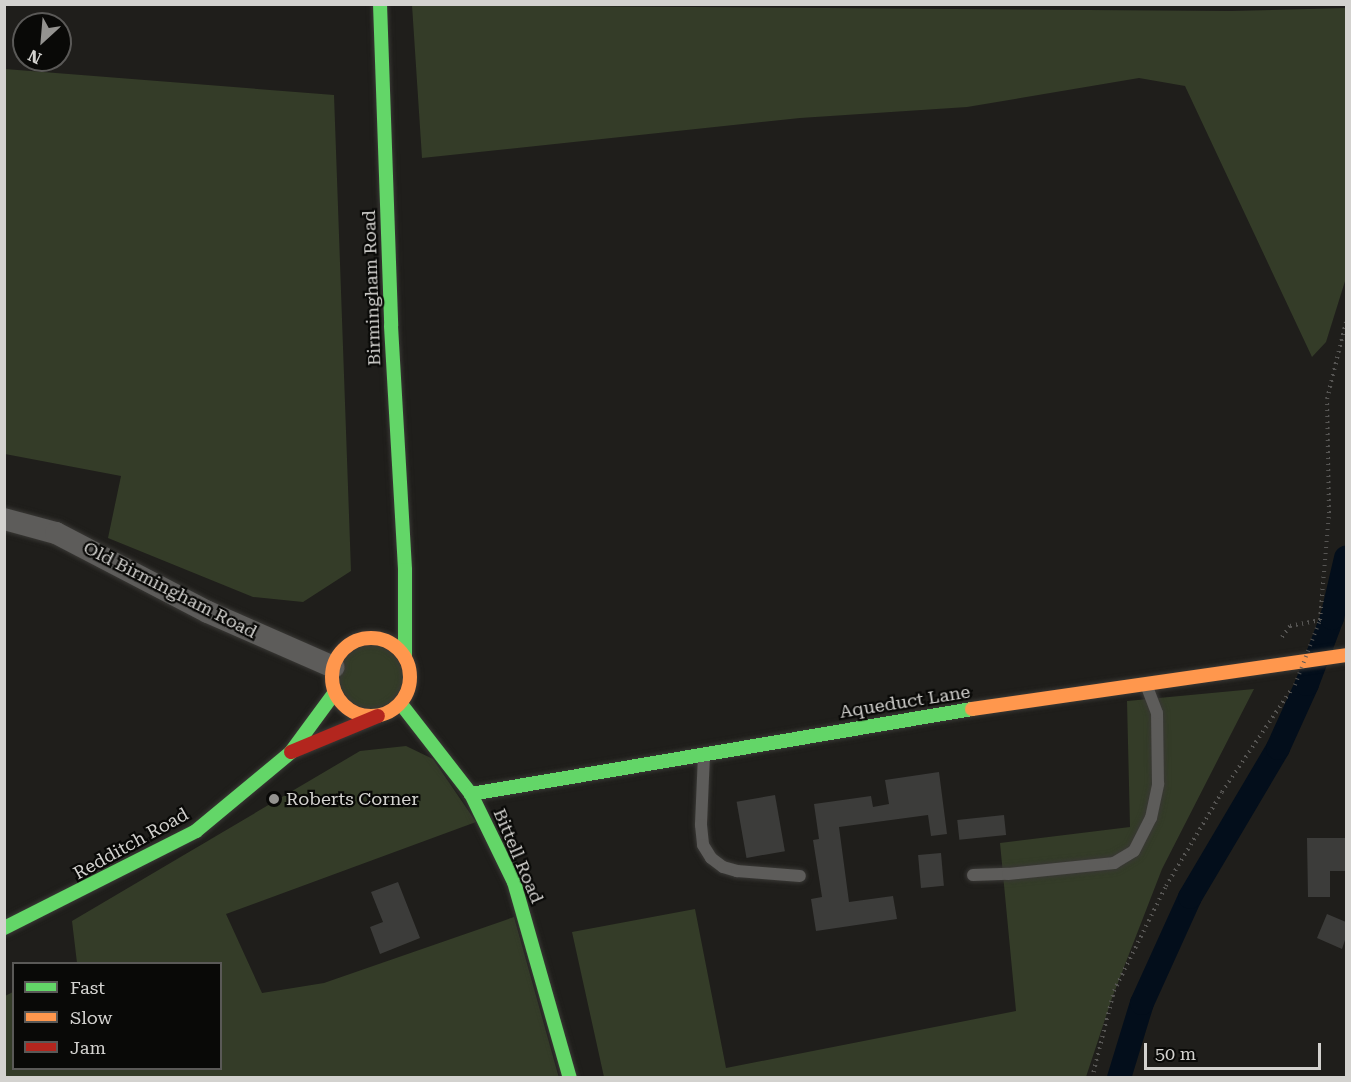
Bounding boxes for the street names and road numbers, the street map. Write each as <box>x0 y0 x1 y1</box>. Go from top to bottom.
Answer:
street label: Birmingham Road <box>358 210 386 366</box>
street label: Old Birmingham Road <box>80 537 260 643</box>
street label: Aqueduct Lane <box>838 681 972 723</box>
street label: Redditch Road <box>70 804 192 884</box>
street label: Bittell Road <box>488 805 548 907</box>

